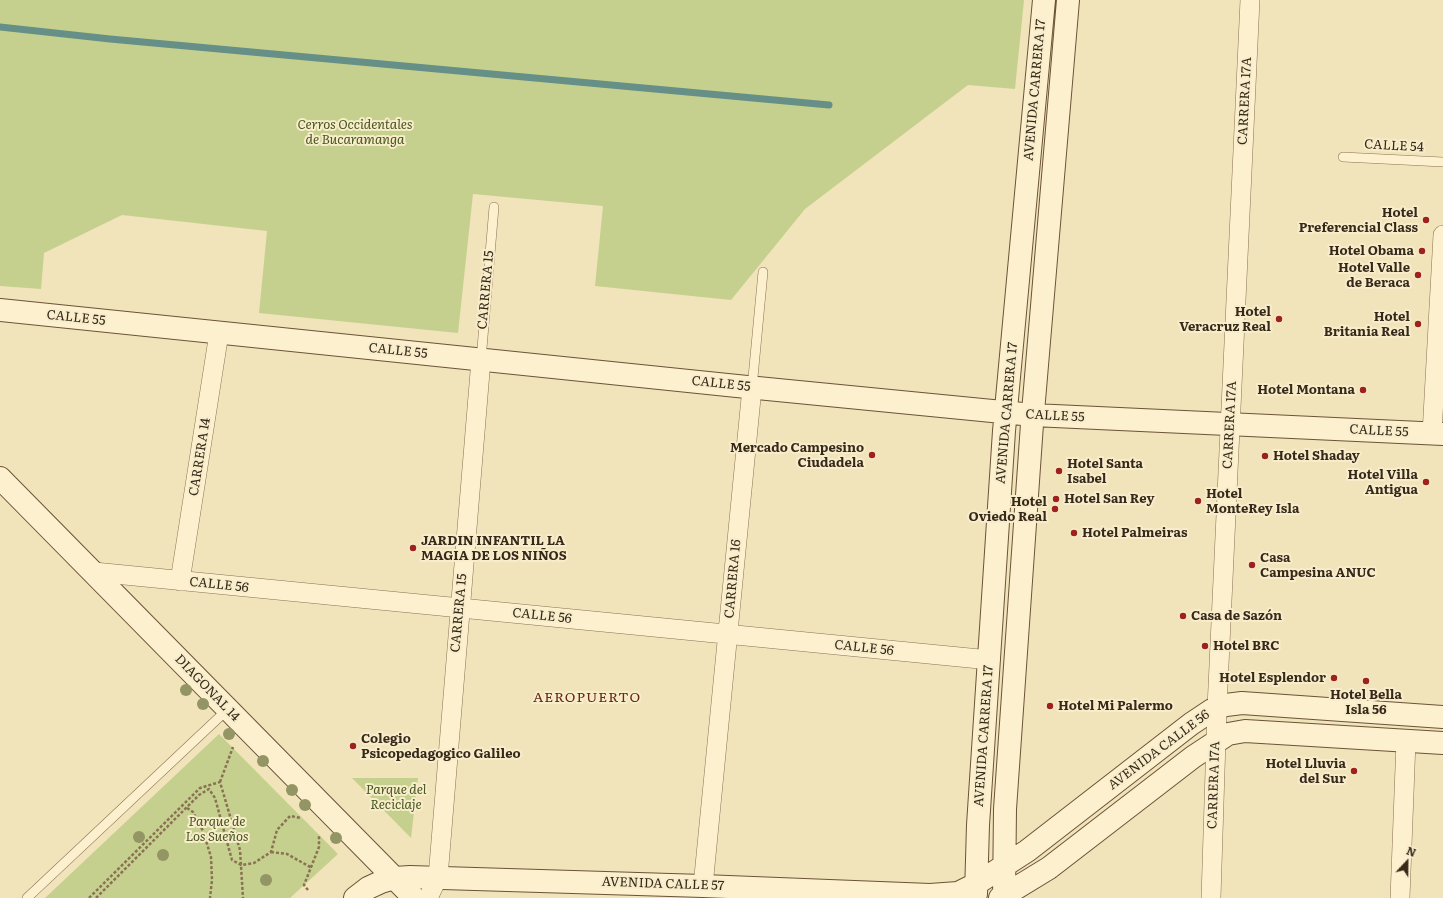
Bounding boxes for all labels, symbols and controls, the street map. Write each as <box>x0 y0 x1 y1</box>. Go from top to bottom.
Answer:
street label: AVENIDA CARRERA 17 <box>1021 18 1049 162</box>
street label: CARRERA 17A <box>1235 57 1255 145</box>
park label: Cerros Occidentales de Bucaramanga <box>297 117 413 148</box>
street label: CALLE 54 <box>1364 137 1424 155</box>
place label: Hotel Preferencial Class <box>1299 205 1418 236</box>
marker: Hotel Preferencial Class <box>1421 215 1431 225</box>
place label: Hotel Obama <box>1329 243 1414 259</box>
marker: Hotel Obama <box>1417 246 1427 256</box>
street label: CARRERA 15 <box>475 250 497 330</box>
place label: Hotel Valle de Beraca <box>1338 260 1410 291</box>
marker: Hotel Valle de Beraca <box>1413 270 1423 280</box>
place label: Hotel Veracruz Real <box>1179 304 1271 335</box>
street label: CALLE 55 <box>46 307 106 329</box>
place label: Hotel Britania Real <box>1324 309 1410 340</box>
marker: Hotel Veracruz Real <box>1274 314 1284 324</box>
marker: Hotel Britania Real <box>1413 319 1423 329</box>
street label: CALLE 55 <box>368 340 428 362</box>
street label: AVENIDA CARRERA 17 <box>993 341 1021 485</box>
street label: CALLE 55 <box>691 373 751 395</box>
street label: CARRERA 17A <box>1220 381 1240 469</box>
place label: Hotel Montana <box>1257 382 1355 398</box>
marker: Hotel Montana <box>1358 385 1368 395</box>
street label: CALLE 55 <box>1025 407 1085 425</box>
street label: CARRERA 14 <box>186 417 214 497</box>
street label: CALLE 55 <box>1349 422 1409 440</box>
place label: Mercado Campesino Ciudadela <box>730 440 864 471</box>
place label: Hotel Shaday <box>1273 448 1360 464</box>
marker: Mercado Campesino Ciudadela <box>867 450 877 460</box>
marker: Hotel Shaday <box>1260 451 1270 461</box>
place label: Hotel Santa Isabel <box>1067 456 1143 487</box>
marker: Hotel Santa Isabel <box>1054 466 1064 476</box>
place label: Hotel Villa Antigua <box>1348 467 1418 498</box>
marker: Hotel Villa Antigua <box>1421 477 1431 487</box>
place label: Hotel MonteRey Isla <box>1206 486 1300 517</box>
place label: Hotel San Rey <box>1064 491 1154 507</box>
place label: Hotel Oviedo Real <box>969 494 1047 525</box>
marker: Hotel San Rey <box>1051 494 1061 504</box>
marker: Hotel MonteRey Isla <box>1193 496 1203 506</box>
marker: Hotel Oviedo Real <box>1050 504 1060 514</box>
place label: Hotel Palmeiras <box>1082 525 1187 541</box>
marker: Hotel Palmeiras <box>1069 528 1079 538</box>
place label: JARDIN INFANTIL LA MAGIA DE LOS NIÑOS <box>421 533 567 564</box>
street label: CARRERA 16 <box>722 539 744 619</box>
marker: JARDIN INFANTIL LA MAGIA DE LOS NIÑOS <box>408 543 418 553</box>
place label: Casa Campesina ANUC <box>1260 550 1376 581</box>
marker: Casa Campesina ANUC <box>1247 560 1257 570</box>
street label: CARRERA 15 <box>448 573 470 653</box>
street label: CALLE 56 <box>189 574 249 596</box>
street label: CALLE 56 <box>512 605 572 627</box>
place label: Casa de Sazón <box>1191 608 1282 624</box>
marker: Casa de Sazón <box>1178 611 1188 621</box>
street label: CALLE 56 <box>834 637 894 659</box>
place label: Hotel BRC <box>1213 638 1279 654</box>
marker: Hotel BRC <box>1200 641 1210 651</box>
street label: DIAGONAL 14 <box>171 651 243 725</box>
street label: AVENIDA CARRERA 17 <box>971 665 997 807</box>
place label: Hotel Esplendor <box>1219 670 1326 686</box>
marker: Hotel Esplendor <box>1329 673 1339 683</box>
marker: Hotel Bella Isla 56 <box>1361 676 1371 686</box>
place label: Hotel Bella Isla 56 <box>1330 687 1402 718</box>
district label: AEROPUERTO <box>533 690 641 706</box>
place label: Hotel Mi Palermo <box>1058 698 1173 714</box>
marker: Hotel Mi Palermo <box>1045 701 1055 711</box>
street label: AVENIDA CALLE 56 <box>1105 707 1213 793</box>
place label: Colegio Psicopedagogico Galileo <box>361 731 521 762</box>
marker: Colegio Psicopedagogico Galileo <box>348 741 358 751</box>
street label: CARRERA 17A <box>1205 741 1223 829</box>
place label: Hotel Lluvia del Sur <box>1265 756 1346 787</box>
marker: Hotel Lluvia del Sur <box>1349 766 1359 776</box>
park label: Parque del Reciclaje <box>366 782 426 813</box>
park label: Parque de Los Sueños <box>185 814 249 845</box>
north arrow <box>1387 842 1427 882</box>
text: N <box>1404 842 1419 860</box>
street label: AVENIDA CALLE 57 <box>601 874 725 894</box>

